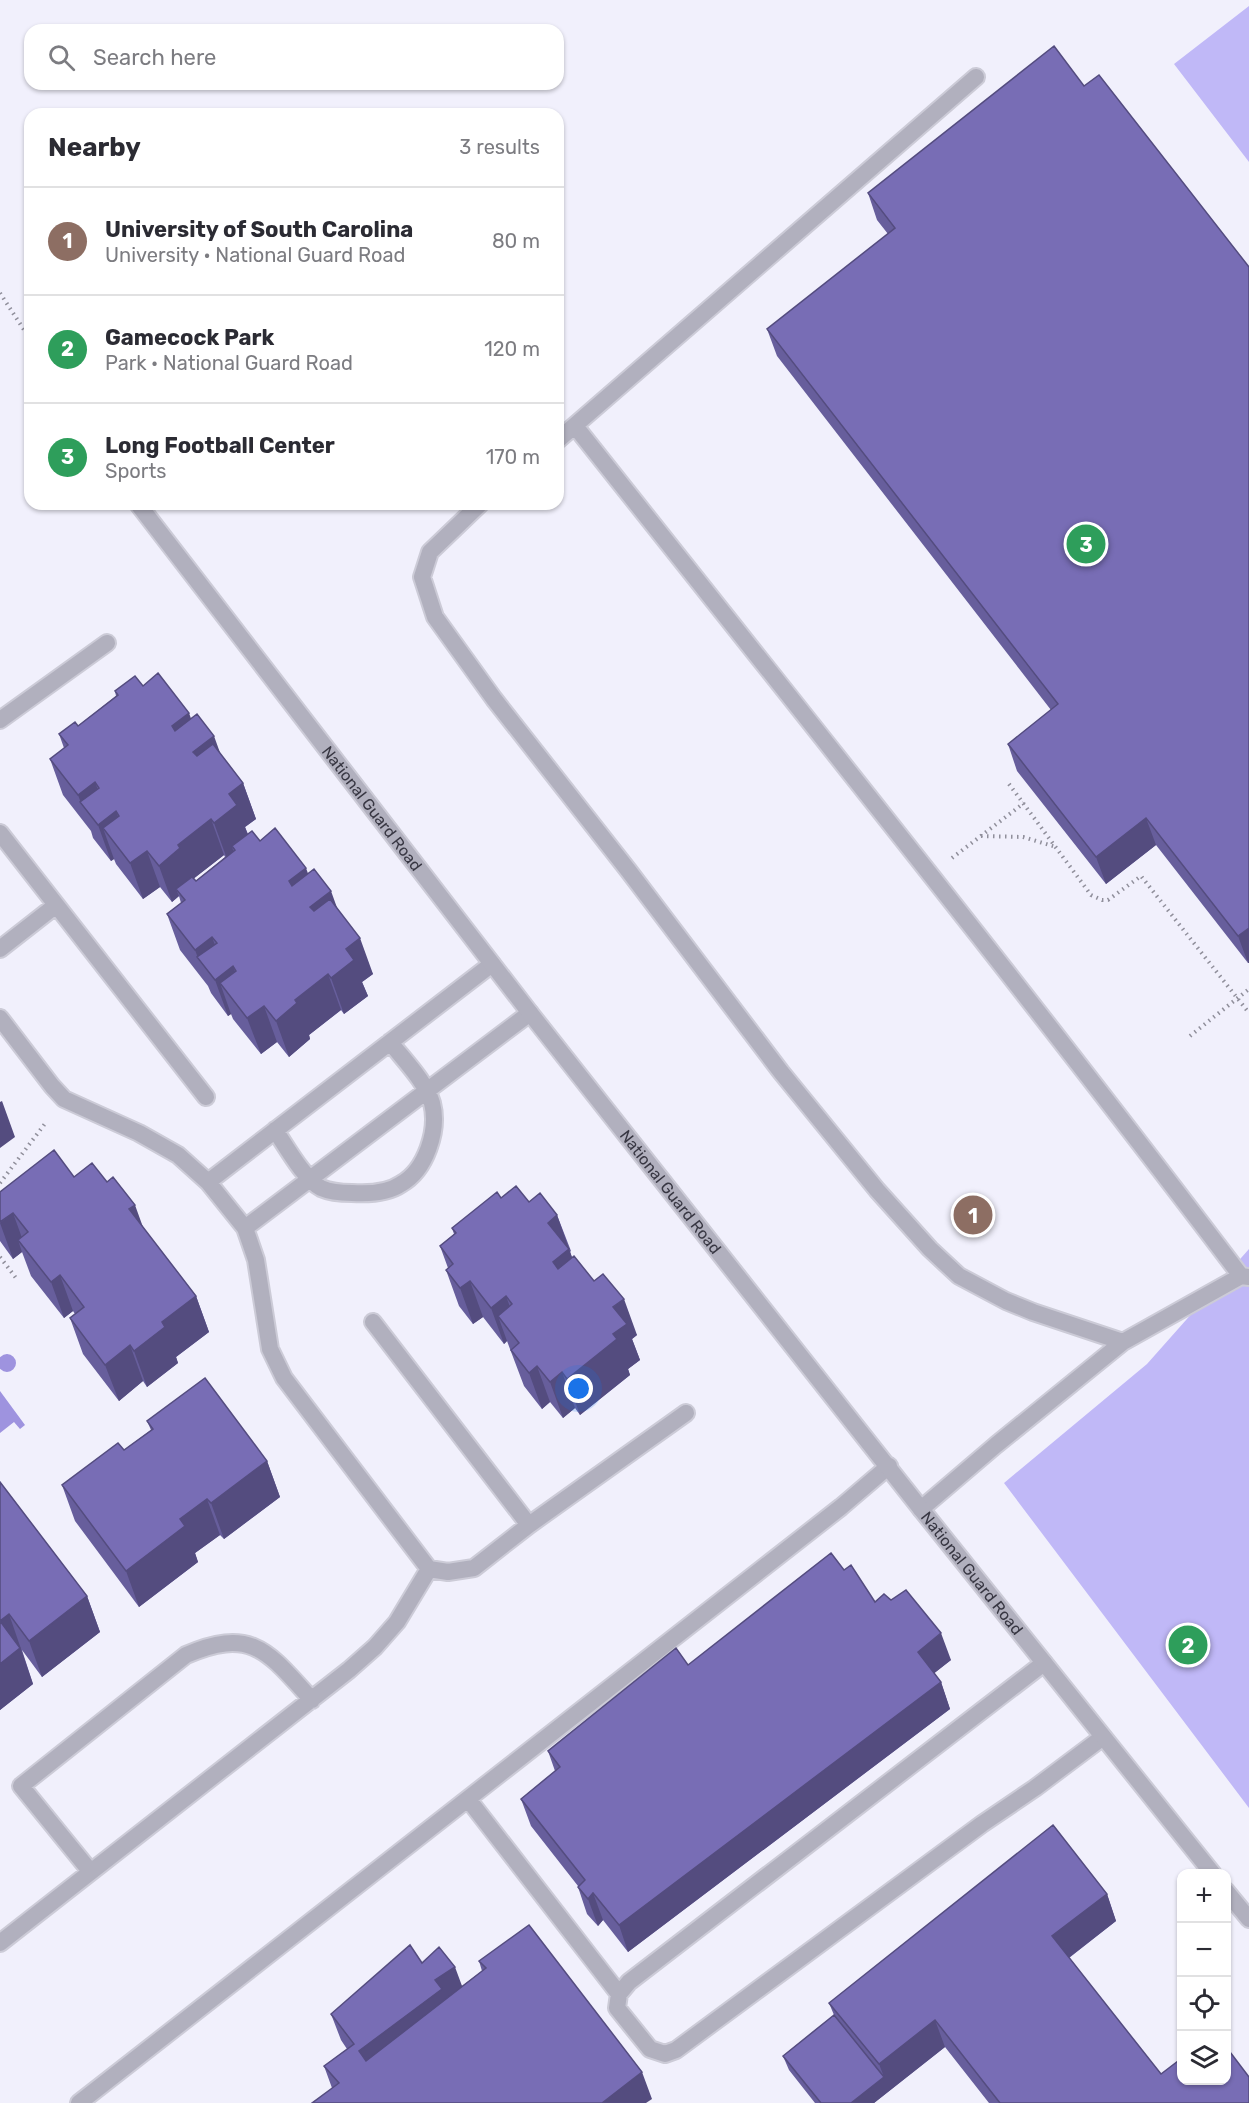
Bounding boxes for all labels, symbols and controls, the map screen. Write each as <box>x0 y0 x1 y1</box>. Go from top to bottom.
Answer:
search box <box>24 24 564 90</box>
icon: search <box>45 41 78 74</box>
text: Search here <box>93 44 216 71</box>
text: Nearby <box>48 132 141 163</box>
text: 3 results <box>459 135 540 159</box>
text: University of South Carolina <box>105 216 413 243</box>
text: 1 <box>63 229 72 253</box>
text: 80 m <box>492 229 540 253</box>
text: University · National Guard Road <box>105 243 405 267</box>
text: Gamecock Park <box>105 324 274 351</box>
text: 2 <box>61 337 74 361</box>
text: 120 m <box>484 337 540 361</box>
text: Park · National Guard Road <box>105 351 353 375</box>
text: Long Football Center <box>105 432 335 459</box>
text: 3 <box>61 445 74 469</box>
text: 170 m <box>486 445 540 469</box>
text: Sports <box>105 459 166 483</box>
pin: 3 <box>1066 522 1106 566</box>
street label: National Guard Road <box>318 742 426 874</box>
street label: National Guard Road <box>616 1126 725 1257</box>
pin: 1 <box>954 1192 992 1238</box>
your location <box>564 1374 593 1403</box>
street label: National Guard Road <box>917 1508 1027 1638</box>
pin: 2 <box>1168 1622 1208 1668</box>
map controls <box>1177 1869 1231 2085</box>
button: + <box>1177 1869 1231 1923</box>
button: − <box>1177 1923 1231 1977</box>
button: locate <box>1177 1977 1231 2031</box>
button: layers <box>1177 2031 1231 2085</box>

